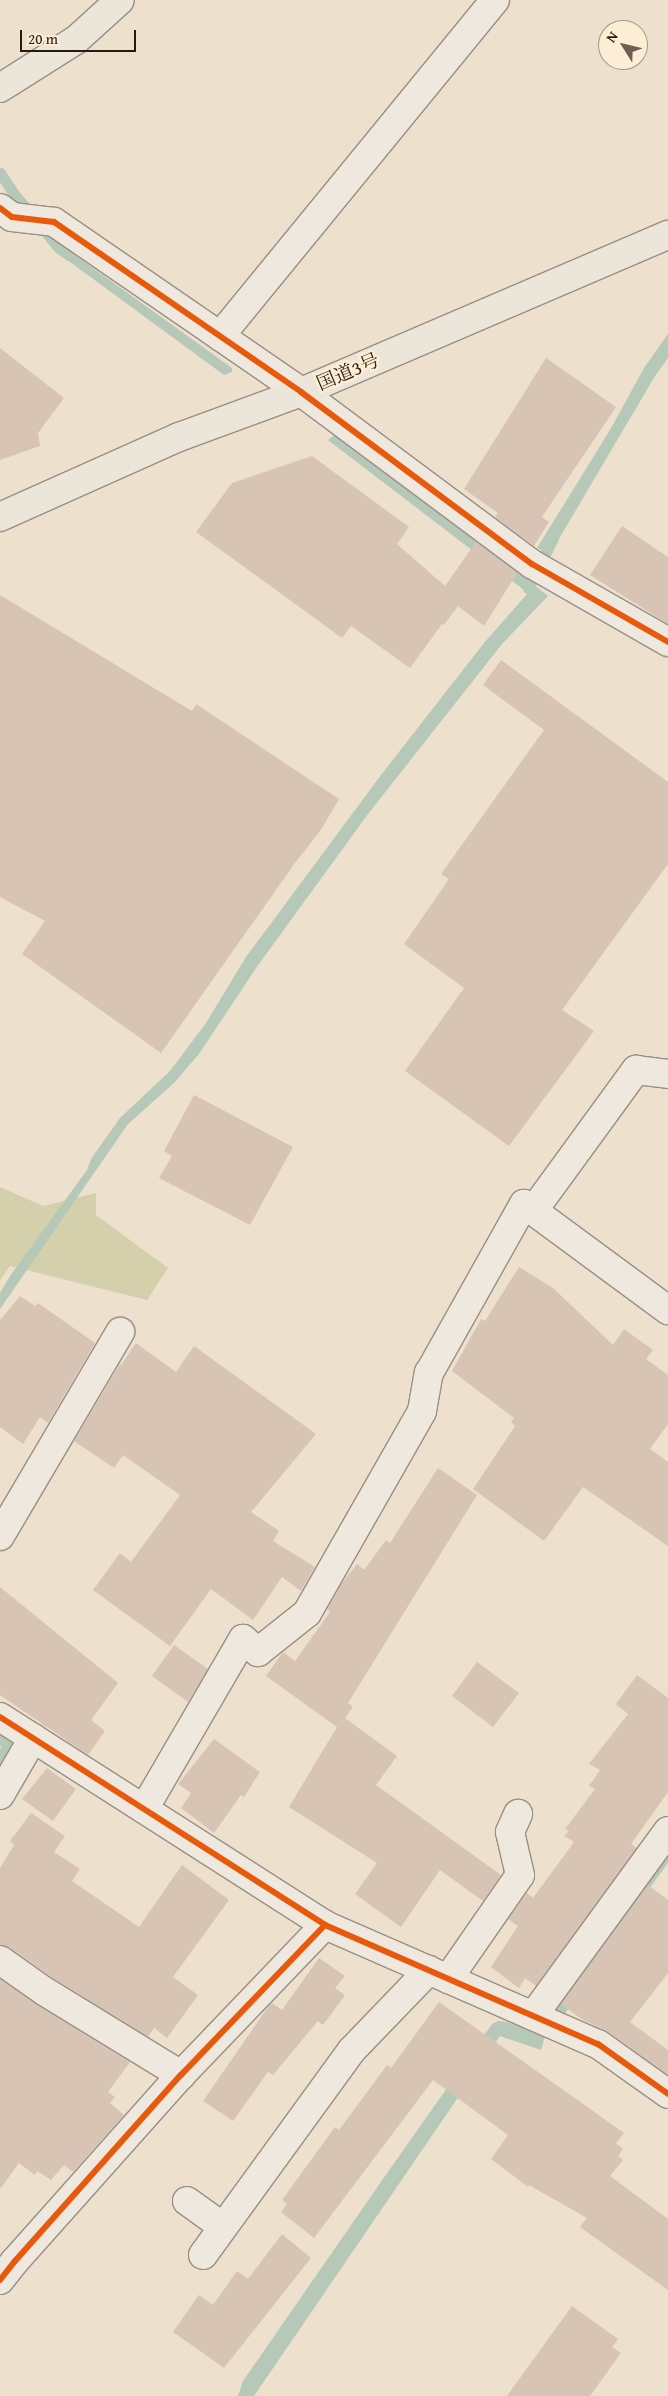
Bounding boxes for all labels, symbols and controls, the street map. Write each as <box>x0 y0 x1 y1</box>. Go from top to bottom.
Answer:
scale bar <box>22 20 139 52</box>
north arrow <box>598 20 648 70</box>
text: N <box>601 27 623 46</box>
text: 20 m <box>28 28 58 49</box>
street label: 国道3号 <box>313 349 383 395</box>

